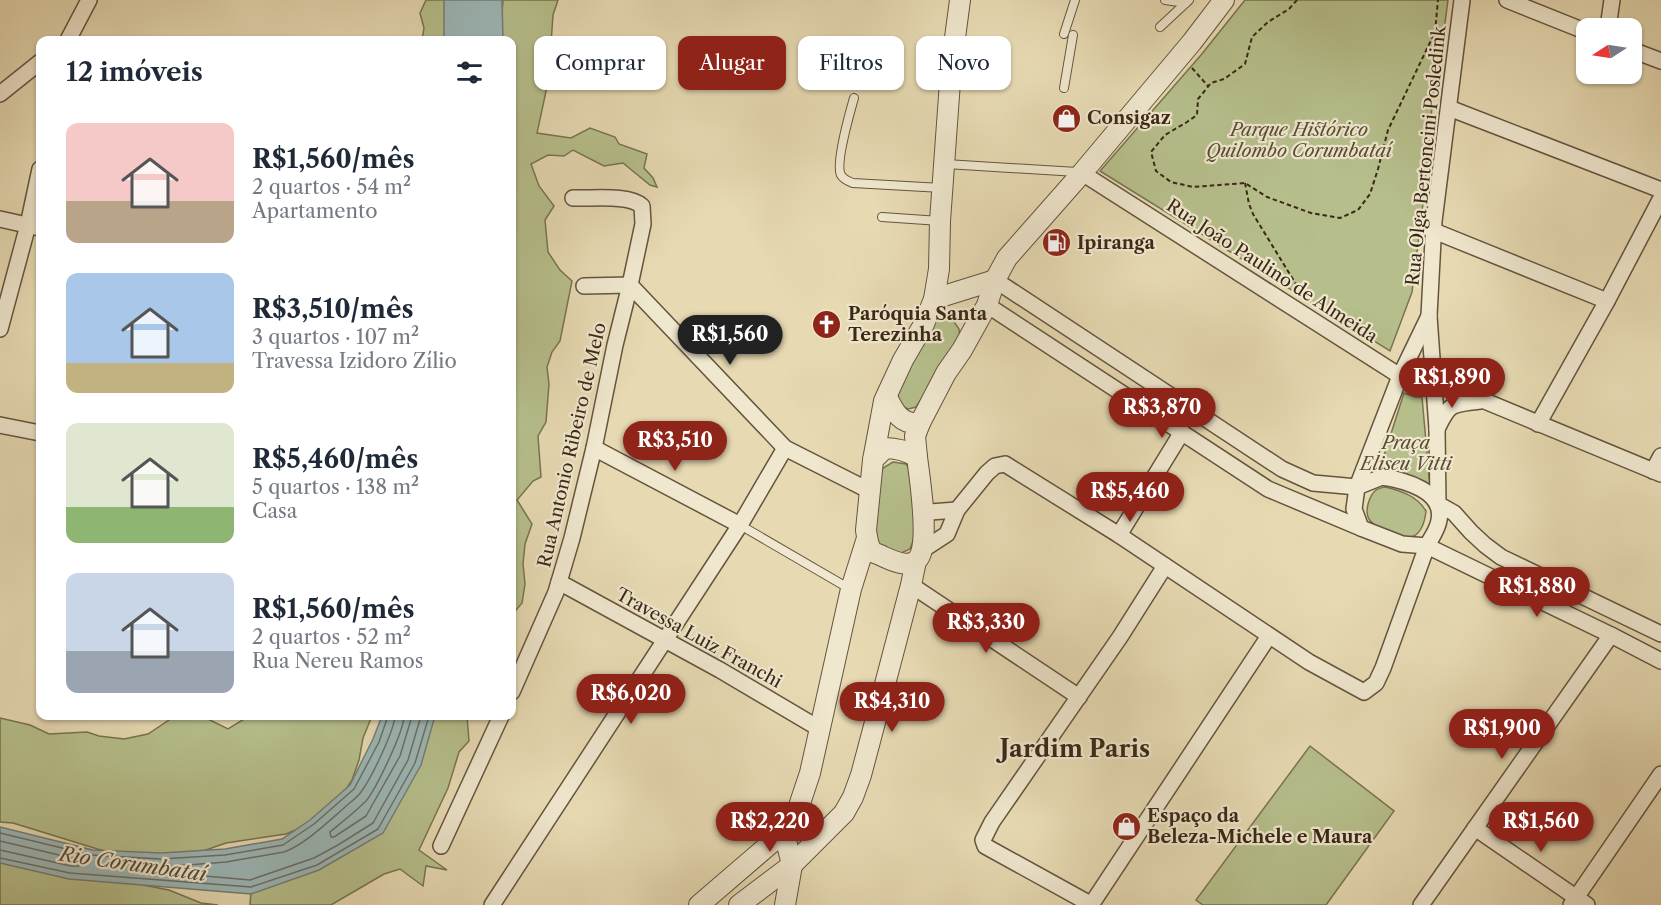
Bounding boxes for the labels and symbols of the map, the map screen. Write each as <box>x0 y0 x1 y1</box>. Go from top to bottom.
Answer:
north arrow <box>1576 18 1642 84</box>
street label: Rua Olga Bertoncini Posledink <box>1401 23 1451 287</box>
shop icon: Consigaz <box>1050 102 1082 134</box>
place label: Consigaz <box>1087 107 1171 129</box>
park label: Parque Histórico Quilombo Corumbataí <box>1206 119 1394 162</box>
street label: Rua João Paulino de Almeida <box>1162 194 1382 348</box>
fuel station icon: Ipiranga <box>1040 227 1072 259</box>
place label: Ipiranga <box>1077 232 1156 254</box>
place label: Paróquia Santa Terezinha <box>848 303 988 346</box>
church icon: Paróquia Santa Terezinha <box>811 308 843 340</box>
pin: R$1,560 <box>675 315 785 366</box>
street label: Rua Antonio Ribeiro de Melo <box>533 320 611 570</box>
pin: R$1,890 <box>1397 358 1507 409</box>
pin: R$3,870 <box>1107 388 1217 439</box>
pin: R$3,510 <box>620 421 730 472</box>
park label: Praça Eliseu Vitti <box>1358 432 1453 475</box>
pin: R$5,460 <box>1075 472 1185 523</box>
pin: R$1,880 <box>1482 567 1592 618</box>
street label: Travessa Luiz Franchi <box>612 583 786 693</box>
pin: R$3,330 <box>931 603 1041 654</box>
pin: R$6,020 <box>576 674 686 725</box>
pin: R$4,310 <box>837 682 947 733</box>
pin: R$1,900 <box>1447 709 1557 760</box>
district label: Jardim Paris <box>996 734 1150 763</box>
pin: R$2,220 <box>715 802 825 853</box>
pin: R$1,560 <box>1486 802 1596 853</box>
place label: Espaço da Beleza-Michele e Maura <box>1147 805 1373 848</box>
shop icon: Espaço da Beleza-Michele e Maura <box>1110 810 1142 842</box>
water label: Rio Corumbataí <box>56 842 210 887</box>

